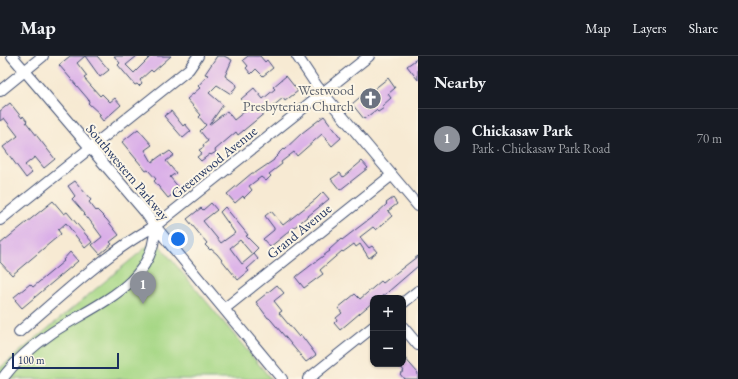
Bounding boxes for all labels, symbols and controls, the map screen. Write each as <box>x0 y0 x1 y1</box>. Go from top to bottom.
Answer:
text: Map <box>20 15 56 40</box>
text: Map <box>585 19 610 37</box>
text: Layers <box>632 19 667 37</box>
text: Share <box>689 19 718 37</box>
text: Nearby <box>434 71 486 93</box>
place label: Westwood Presbyterian Church <box>243 81 355 115</box>
church icon: Westwood Presbyterian Church <box>357 85 383 111</box>
street label: Southwestern Parkway <box>82 120 174 225</box>
street label: Greenwood Avenue <box>167 121 261 202</box>
text: Chickasaw Park <box>472 121 572 140</box>
text: 1 <box>444 130 450 147</box>
text: 70 m <box>697 130 722 147</box>
text: Park · Chickasaw Park Road <box>472 140 610 157</box>
street label: Grand Avenue <box>263 199 335 263</box>
your location <box>168 229 188 249</box>
pin: 1 <box>130 271 156 304</box>
map controls <box>370 295 406 367</box>
button: + <box>370 295 406 331</box>
button: − <box>370 331 406 367</box>
scale bar <box>12 351 119 370</box>
text: 100 m <box>18 353 45 367</box>

